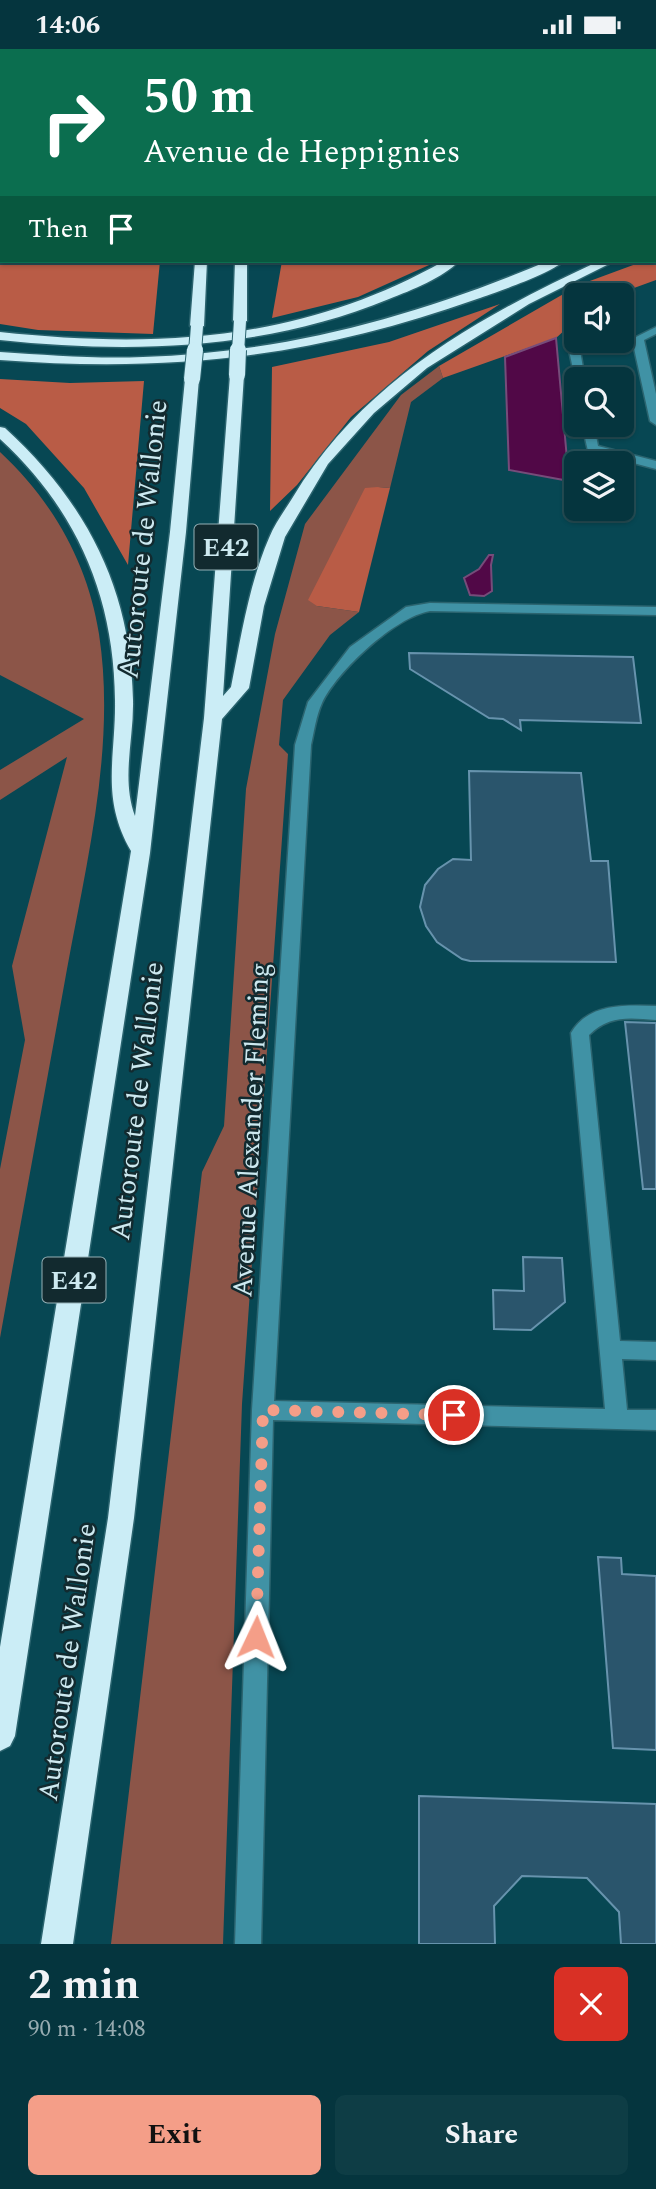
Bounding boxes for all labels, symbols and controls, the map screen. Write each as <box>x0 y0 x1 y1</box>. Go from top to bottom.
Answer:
text: 14:06 <box>35 5 100 45</box>
text: 50 m <box>143 60 254 135</box>
icon: right <box>28 77 119 168</box>
text: Avenue de Heppignies <box>143 128 461 177</box>
text: Then <box>28 209 88 249</box>
icon: arrive <box>102 210 140 248</box>
map controls <box>564 283 634 521</box>
button: sound <box>564 283 634 353</box>
button: search <box>564 367 634 437</box>
street label: Autoroute de Wallonie <box>107 398 180 681</box>
button: layers <box>564 451 634 521</box>
road number: E42 <box>194 525 258 569</box>
street label: Autoroute de Wallonie <box>99 959 176 1243</box>
street label: Avenue Alexander Fleming <box>221 961 282 1299</box>
road number: E42 <box>42 1257 106 1303</box>
pin <box>424 1385 484 1445</box>
icon: arrive <box>435 1396 473 1434</box>
street label: Autoroute de Wallonie <box>27 1520 108 1804</box>
position arrow <box>219 1600 293 1674</box>
text: 2 min <box>28 1954 140 2017</box>
button: close <box>554 1967 628 2041</box>
text: 90 m · 14:08 <box>28 2012 146 2047</box>
button: Exit <box>28 2095 321 2175</box>
button: Share <box>335 2095 628 2175</box>

